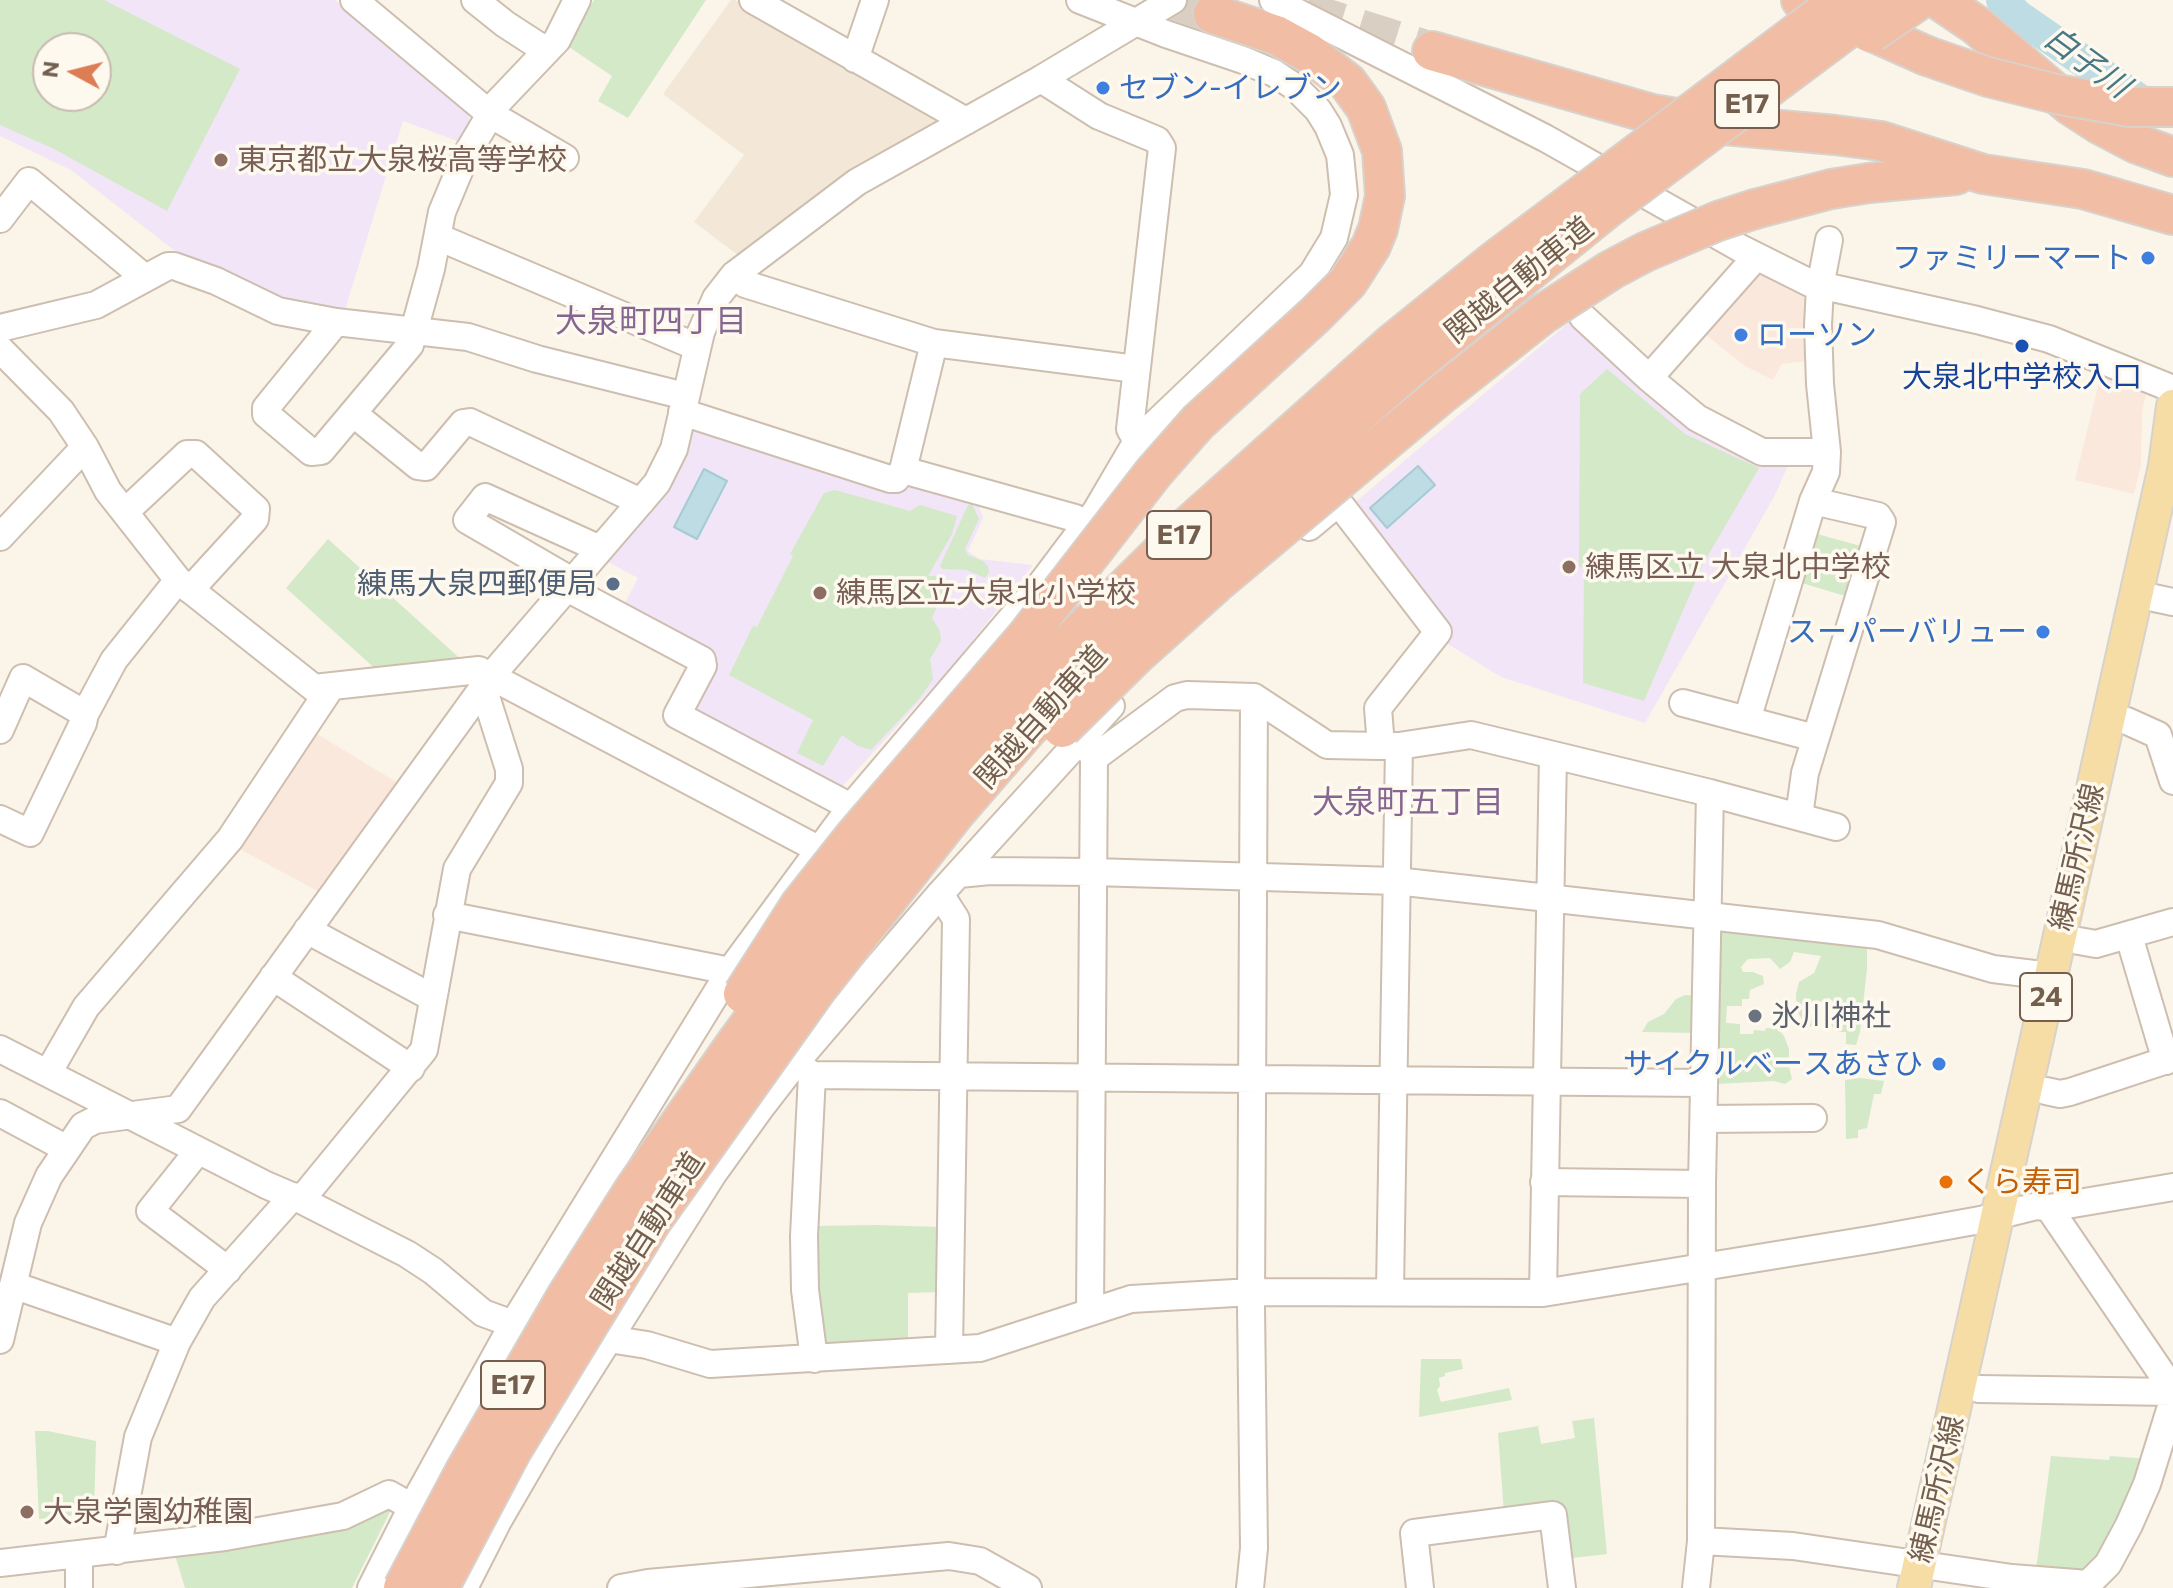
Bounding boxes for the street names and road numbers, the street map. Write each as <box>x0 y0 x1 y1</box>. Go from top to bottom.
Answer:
road number: E17 <box>1715 80 1779 128</box>
street label: 関越自動車道 <box>1438 209 1600 351</box>
road number: E17 <box>1147 511 1211 559</box>
street label: 関越自動車道 <box>967 638 1115 796</box>
street label: 練馬所沢線 <box>2043 780 2111 934</box>
road number: 24 <box>2020 973 2072 1021</box>
street label: 関越自動車道 <box>584 1146 712 1316</box>
road number: E17 <box>481 1361 545 1409</box>
street label: 練馬所沢線 <box>1903 1412 1971 1566</box>

